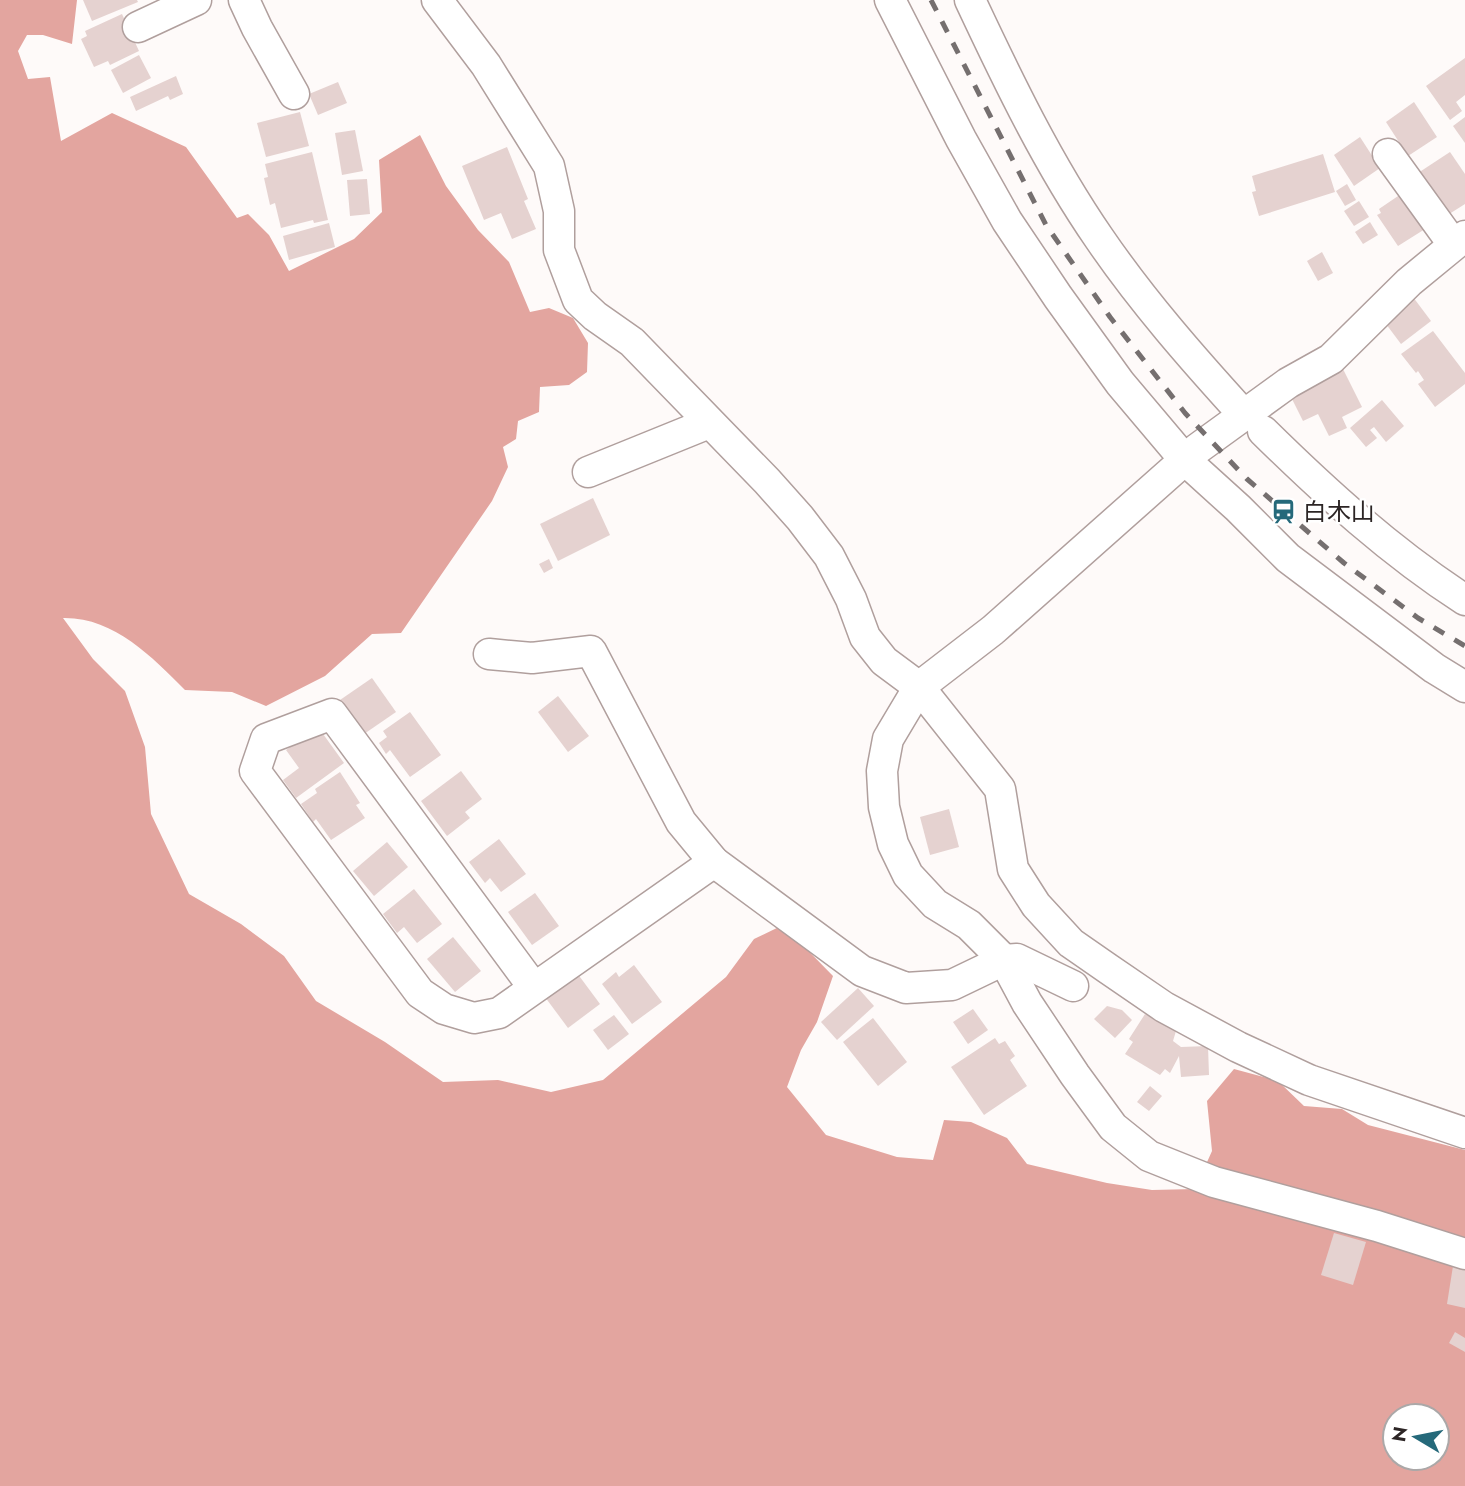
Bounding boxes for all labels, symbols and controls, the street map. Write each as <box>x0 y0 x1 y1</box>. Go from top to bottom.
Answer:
place label: 白木山 <box>1303 494 1375 529</box>
station icon: 白木山 <box>1269 497 1297 525</box>
north arrow <box>1381 1402 1451 1472</box>
text: N <box>1385 1424 1414 1444</box>

